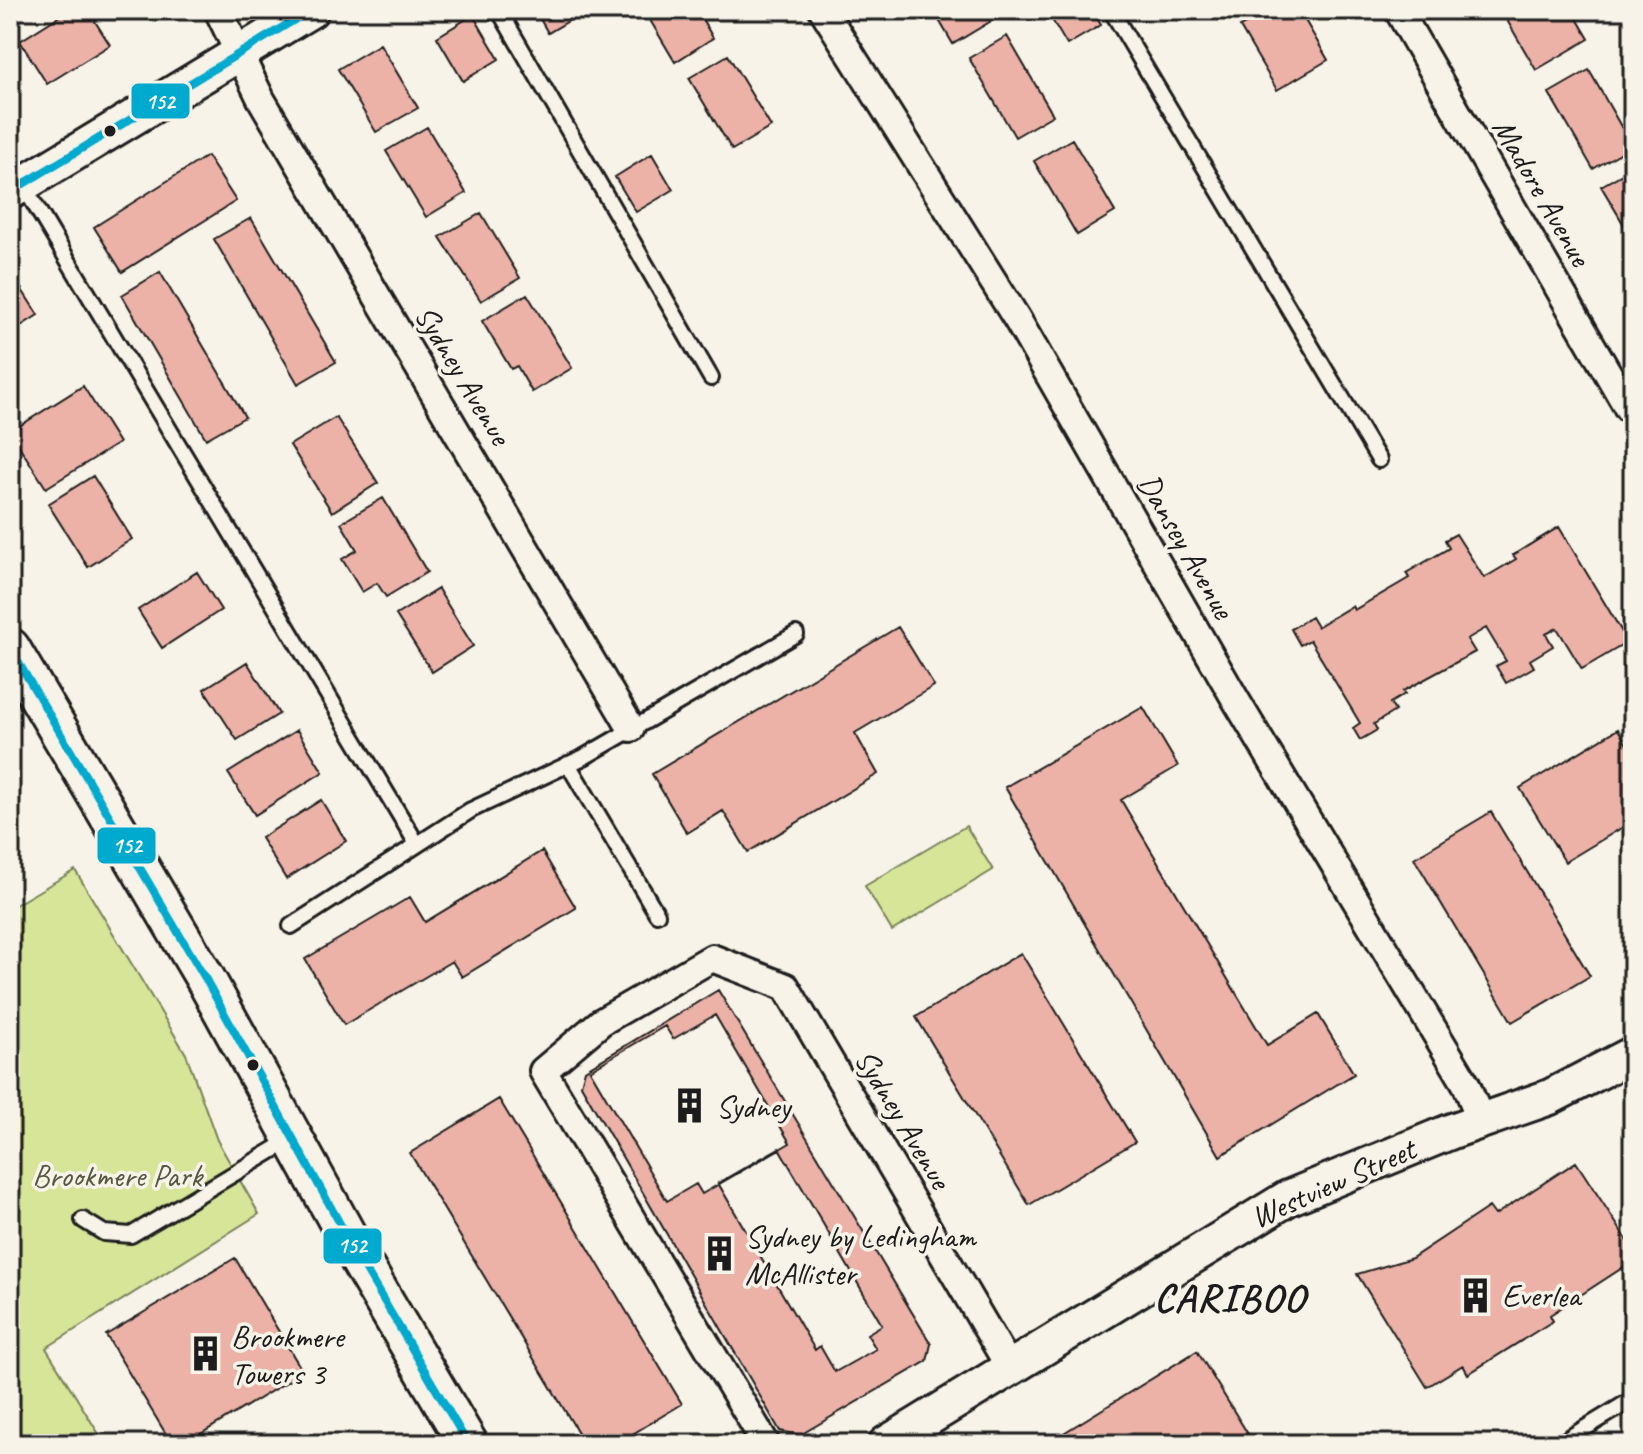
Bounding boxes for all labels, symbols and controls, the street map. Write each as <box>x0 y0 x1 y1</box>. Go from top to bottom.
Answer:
line badge: 152 <box>130 82 191 120</box>
text: 152 <box>145 88 177 116</box>
street label: Madore Avenue <box>1483 111 1602 276</box>
unlabelled marker <box>102 123 118 139</box>
street label: Sydney Avenue <box>405 298 522 455</box>
street label: Dansey Avenue <box>1128 466 1245 628</box>
line badge: 152 <box>96 826 157 865</box>
text: 152 <box>112 832 144 860</box>
street label: Sydney Avenue <box>845 1042 962 1199</box>
unlabelled marker <box>245 1057 261 1073</box>
place label: Sydney <box>716 1086 793 1127</box>
building icon: Sydney <box>671 1087 709 1125</box>
street label: Westview Street <box>1244 1127 1425 1237</box>
park label: Brookmere Park <box>32 1155 204 1196</box>
place label: Sydney by Ledingham McAllister <box>745 1216 978 1294</box>
line badge: 152 <box>322 1227 383 1265</box>
text: 152 <box>337 1232 369 1260</box>
building icon: Sydney by Ledingham McAllister <box>700 1235 738 1273</box>
district label: CARIBOO <box>1154 1273 1309 1323</box>
place label: Everlea <box>1502 1275 1583 1316</box>
building icon: Everlea <box>1457 1276 1495 1314</box>
place label: Brookmere Towers 3 <box>231 1316 346 1394</box>
building icon: Brookmere Towers 3 <box>186 1335 224 1373</box>

